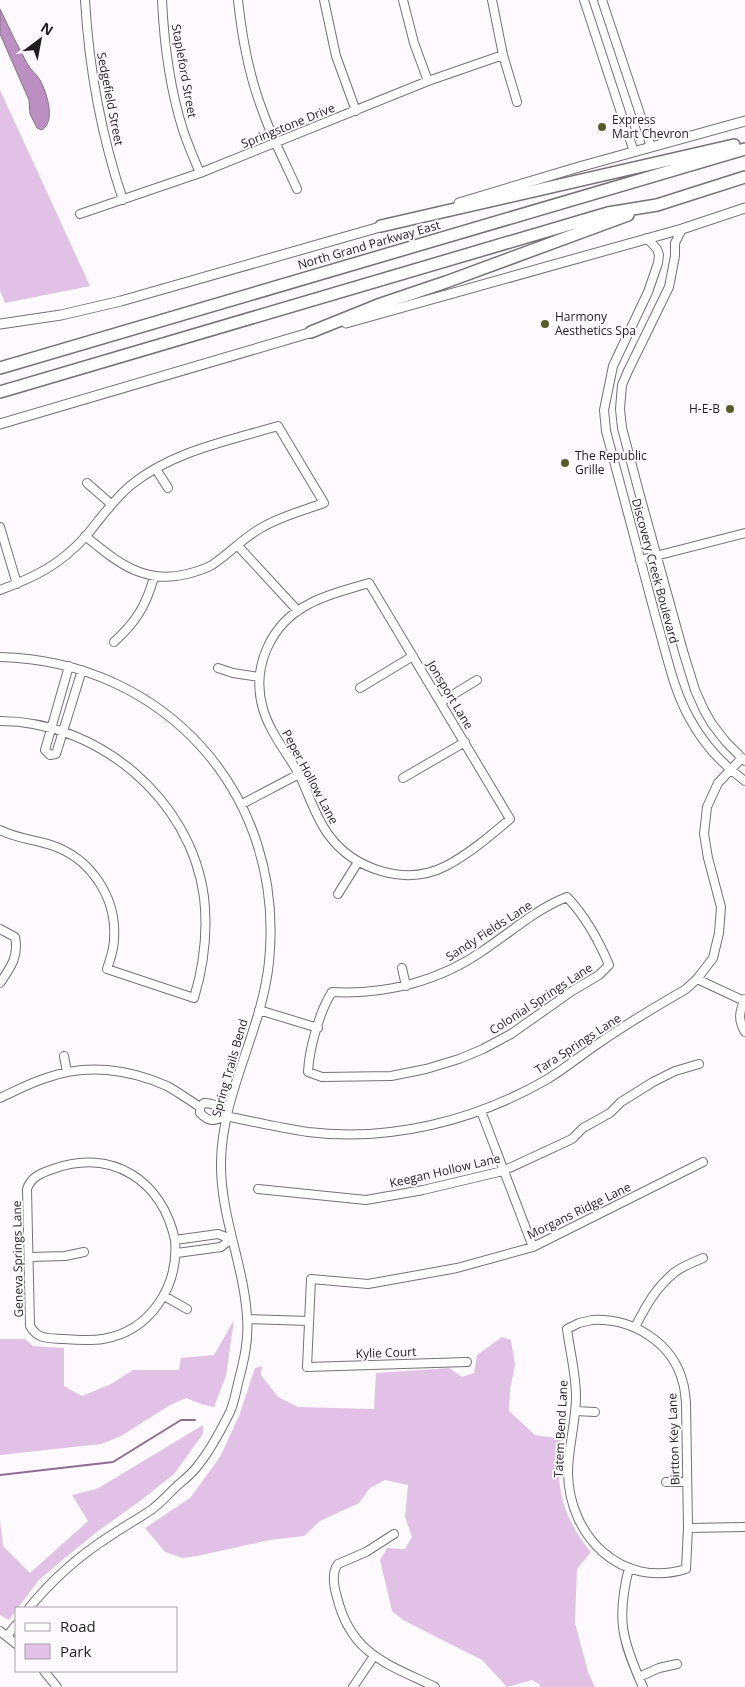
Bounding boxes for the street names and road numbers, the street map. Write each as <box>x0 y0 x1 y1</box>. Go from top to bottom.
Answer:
street label: Stapleford Street <box>168 23 201 119</box>
street label: Sedgefield Street <box>93 51 128 147</box>
street label: Springstone Drive <box>238 99 337 152</box>
street label: North Grand Parkway East <box>296 216 442 273</box>
street label: Discovery Creek Boulevard <box>628 496 683 645</box>
street label: Jonsport Lane <box>423 656 478 733</box>
street label: Peper Hollow Lane <box>278 726 343 827</box>
street label: Sandy Fields Lane <box>442 896 535 965</box>
street label: Colonial Springs Lane <box>486 959 596 1038</box>
street label: Tara Springs Lane <box>531 1009 624 1078</box>
street label: Spring Trails Bend <box>207 1017 252 1119</box>
street label: Keegan Hollow Lane <box>388 1149 502 1192</box>
street label: Morgans Ridge Lane <box>524 1178 634 1243</box>
street label: Geneva Springs Lane <box>8 1200 27 1318</box>
street label: Kylie Court <box>355 1343 417 1362</box>
street label: Tatem Bend Lane <box>549 1379 572 1478</box>
street label: Birtton Key Lane <box>663 1392 684 1485</box>

